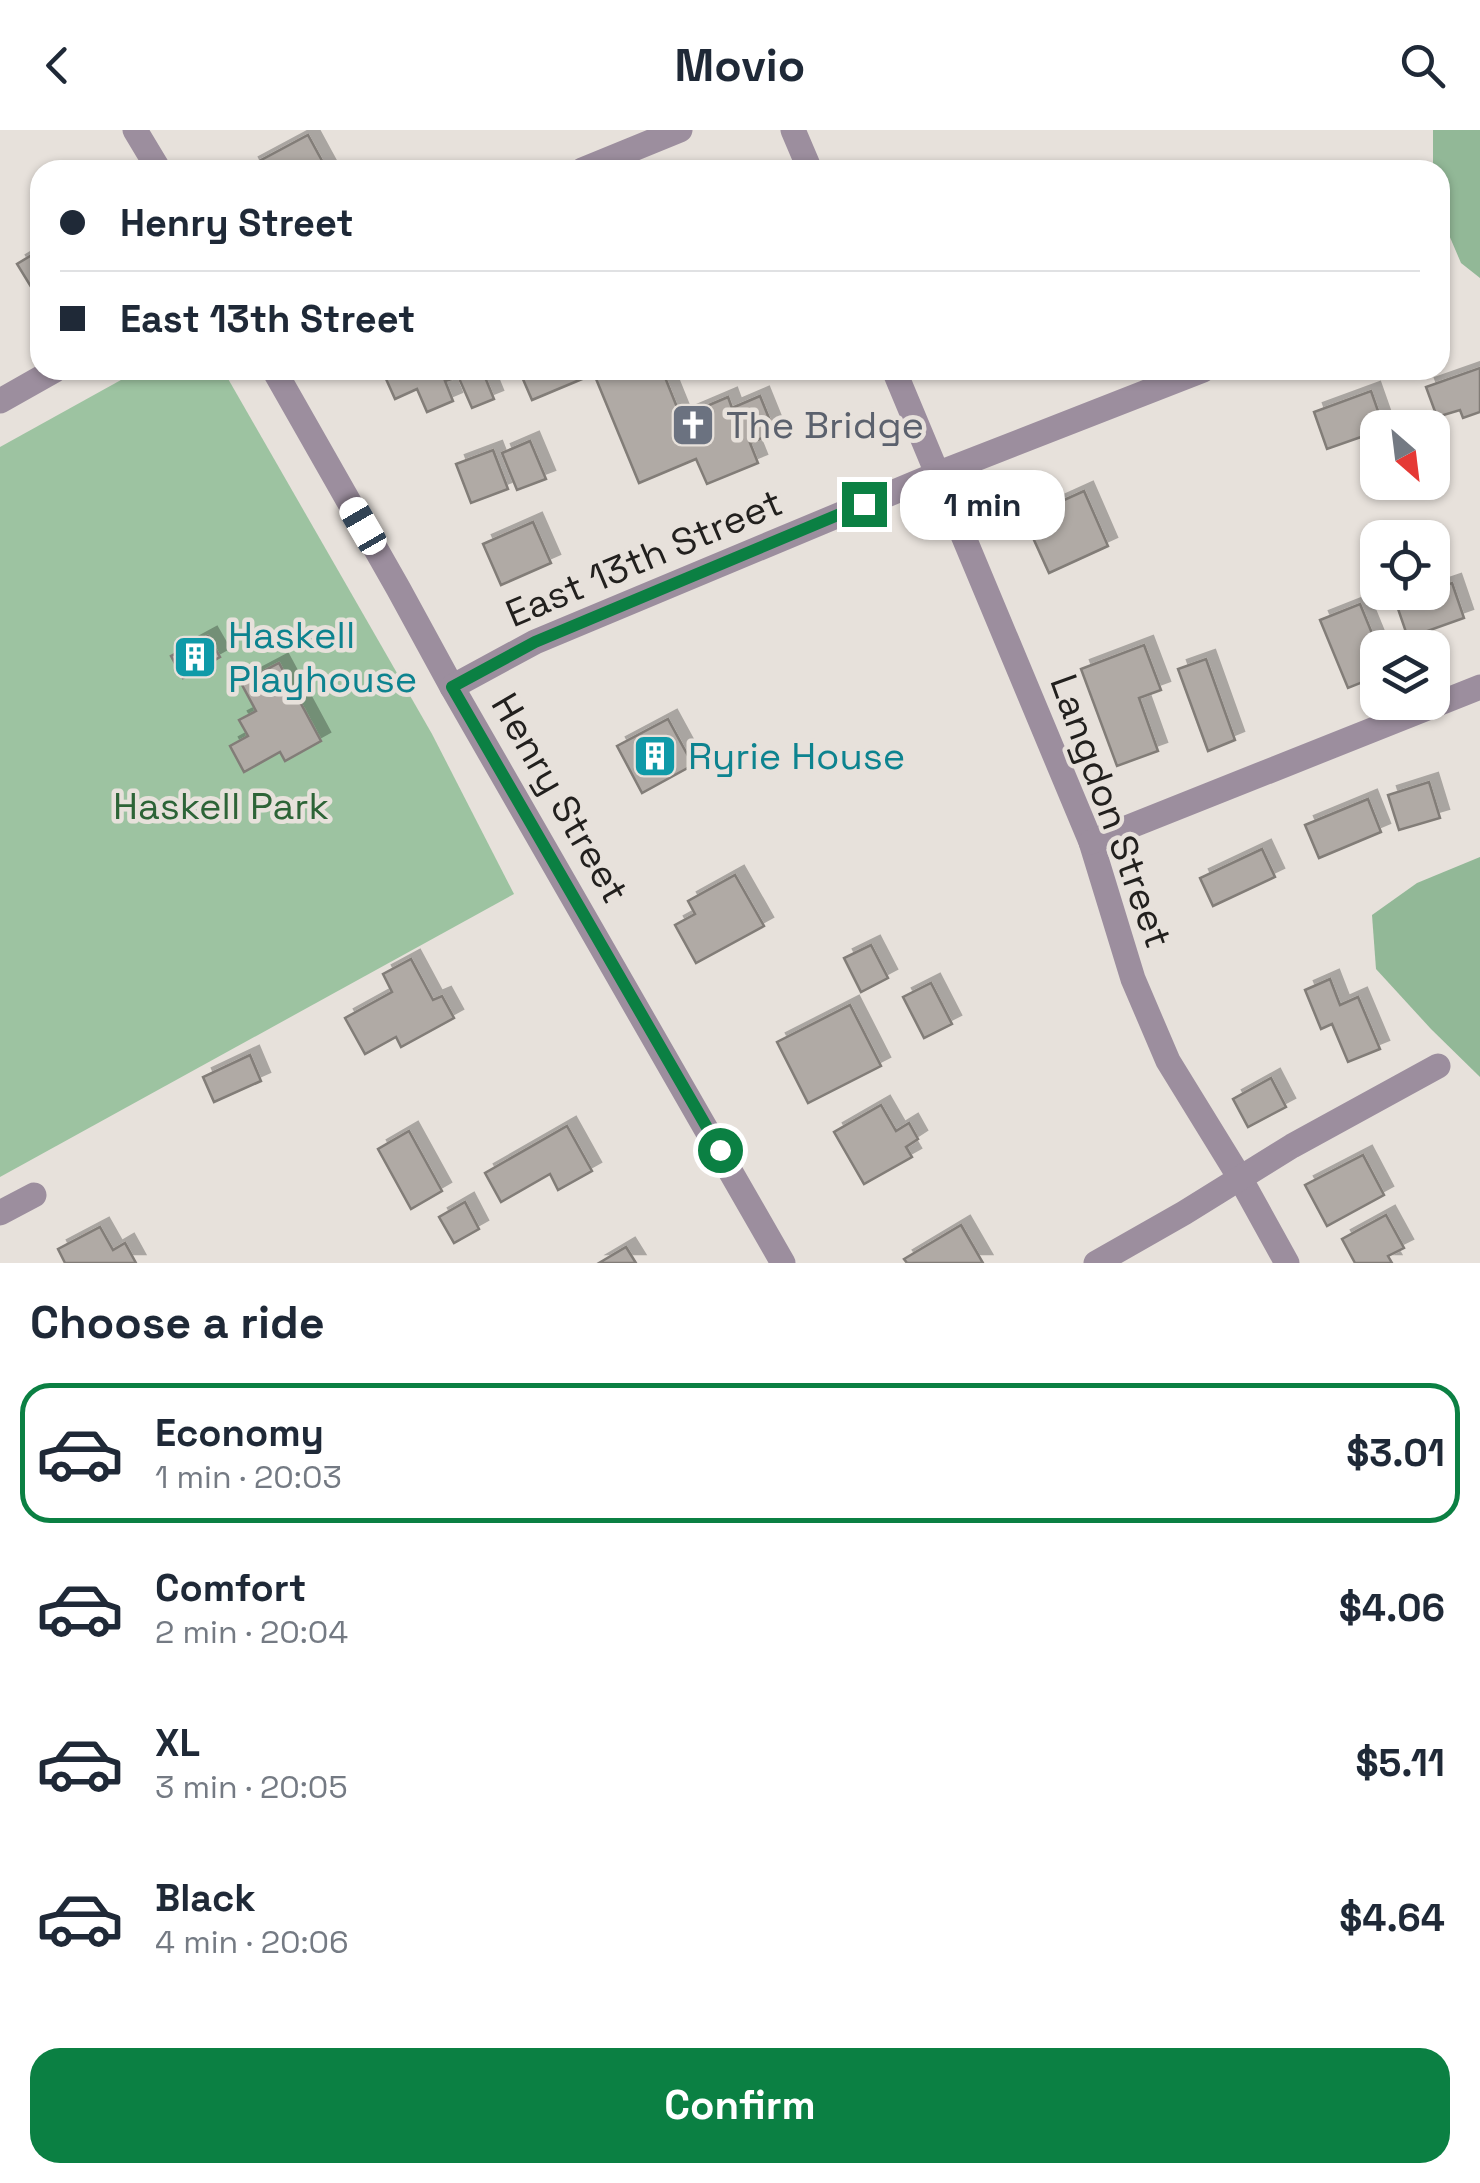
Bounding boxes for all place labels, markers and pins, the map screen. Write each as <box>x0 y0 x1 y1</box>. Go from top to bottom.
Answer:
place label: The Bridge <box>726 401 924 449</box>
church icon: The Bridge <box>670 402 716 448</box>
place label: Haskell Playhouse <box>228 611 417 703</box>
building icon: Haskell Playhouse <box>172 634 218 680</box>
place label: Ryrie House <box>688 732 905 780</box>
building icon: Ryrie House <box>632 733 678 779</box>

